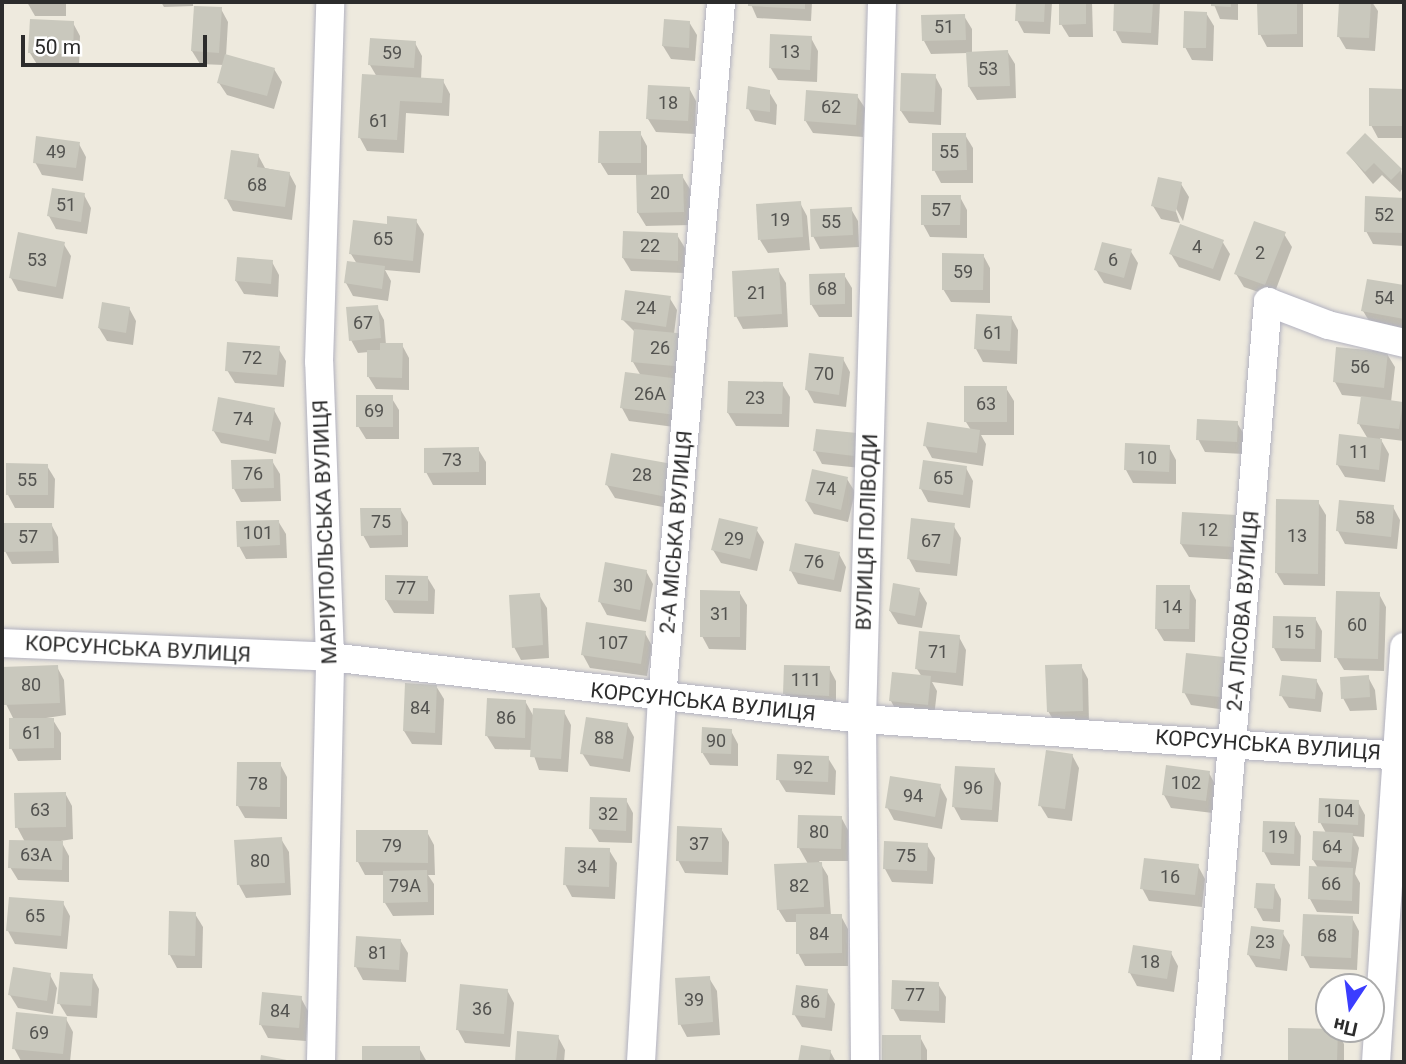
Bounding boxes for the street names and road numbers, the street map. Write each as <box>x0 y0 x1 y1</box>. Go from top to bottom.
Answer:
street label: МАРІУПОЛЬСЬКА ВУЛИЦЯ <box>308 399 342 665</box>
street label: 2-А МІСЬКА ВУЛИЦЯ <box>655 429 697 635</box>
street label: ВУЛИЦЯ ПОЛІВОДИ <box>851 433 883 631</box>
street label: 2-А ЛІСОВА ВУЛИЦЯ <box>1222 510 1264 712</box>
street label: КОРСУНСЬКА ВУЛИЦЯ <box>24 630 252 668</box>
street label: КОРСУНСЬКА ВУЛИЦЯ <box>589 678 817 726</box>
street label: КОРСУНСЬКА ВУЛИЦЯ <box>1154 725 1382 765</box>

